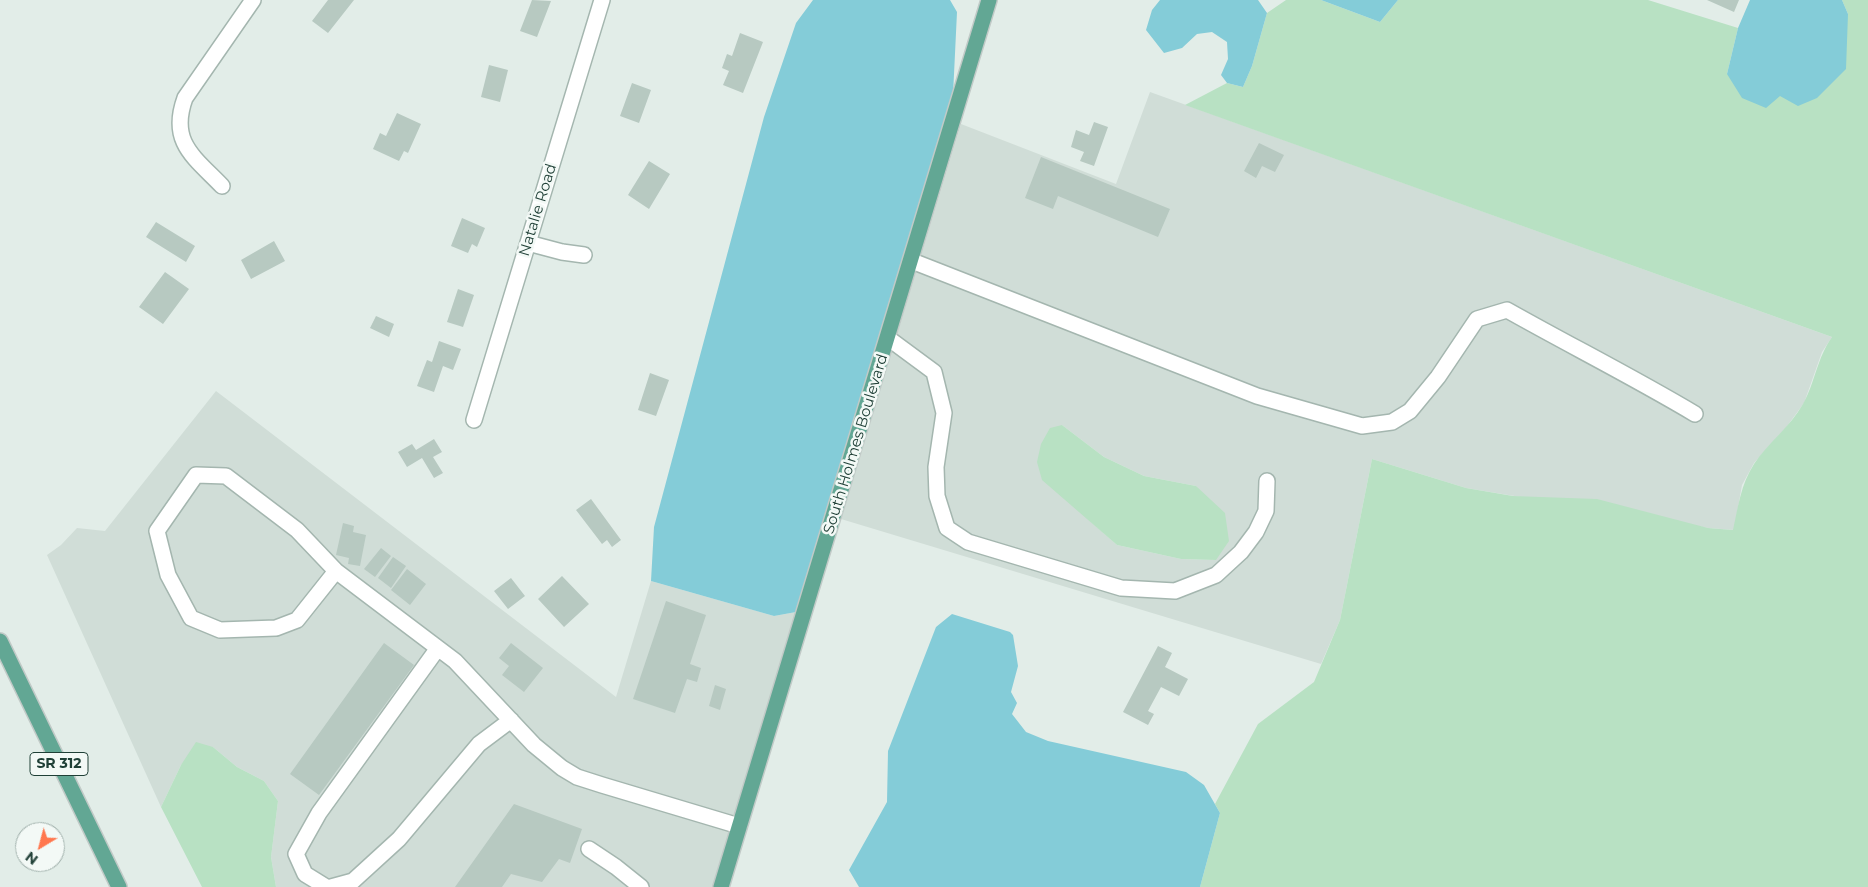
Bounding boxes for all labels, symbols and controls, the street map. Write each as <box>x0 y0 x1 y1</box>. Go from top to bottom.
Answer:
street label: Natalie Road <box>515 161 561 259</box>
street label: South Holmes Boulevard <box>820 352 892 536</box>
road number: SR 312 <box>30 752 88 776</box>
north arrow <box>15 822 65 872</box>
text: N <box>22 848 42 869</box>

